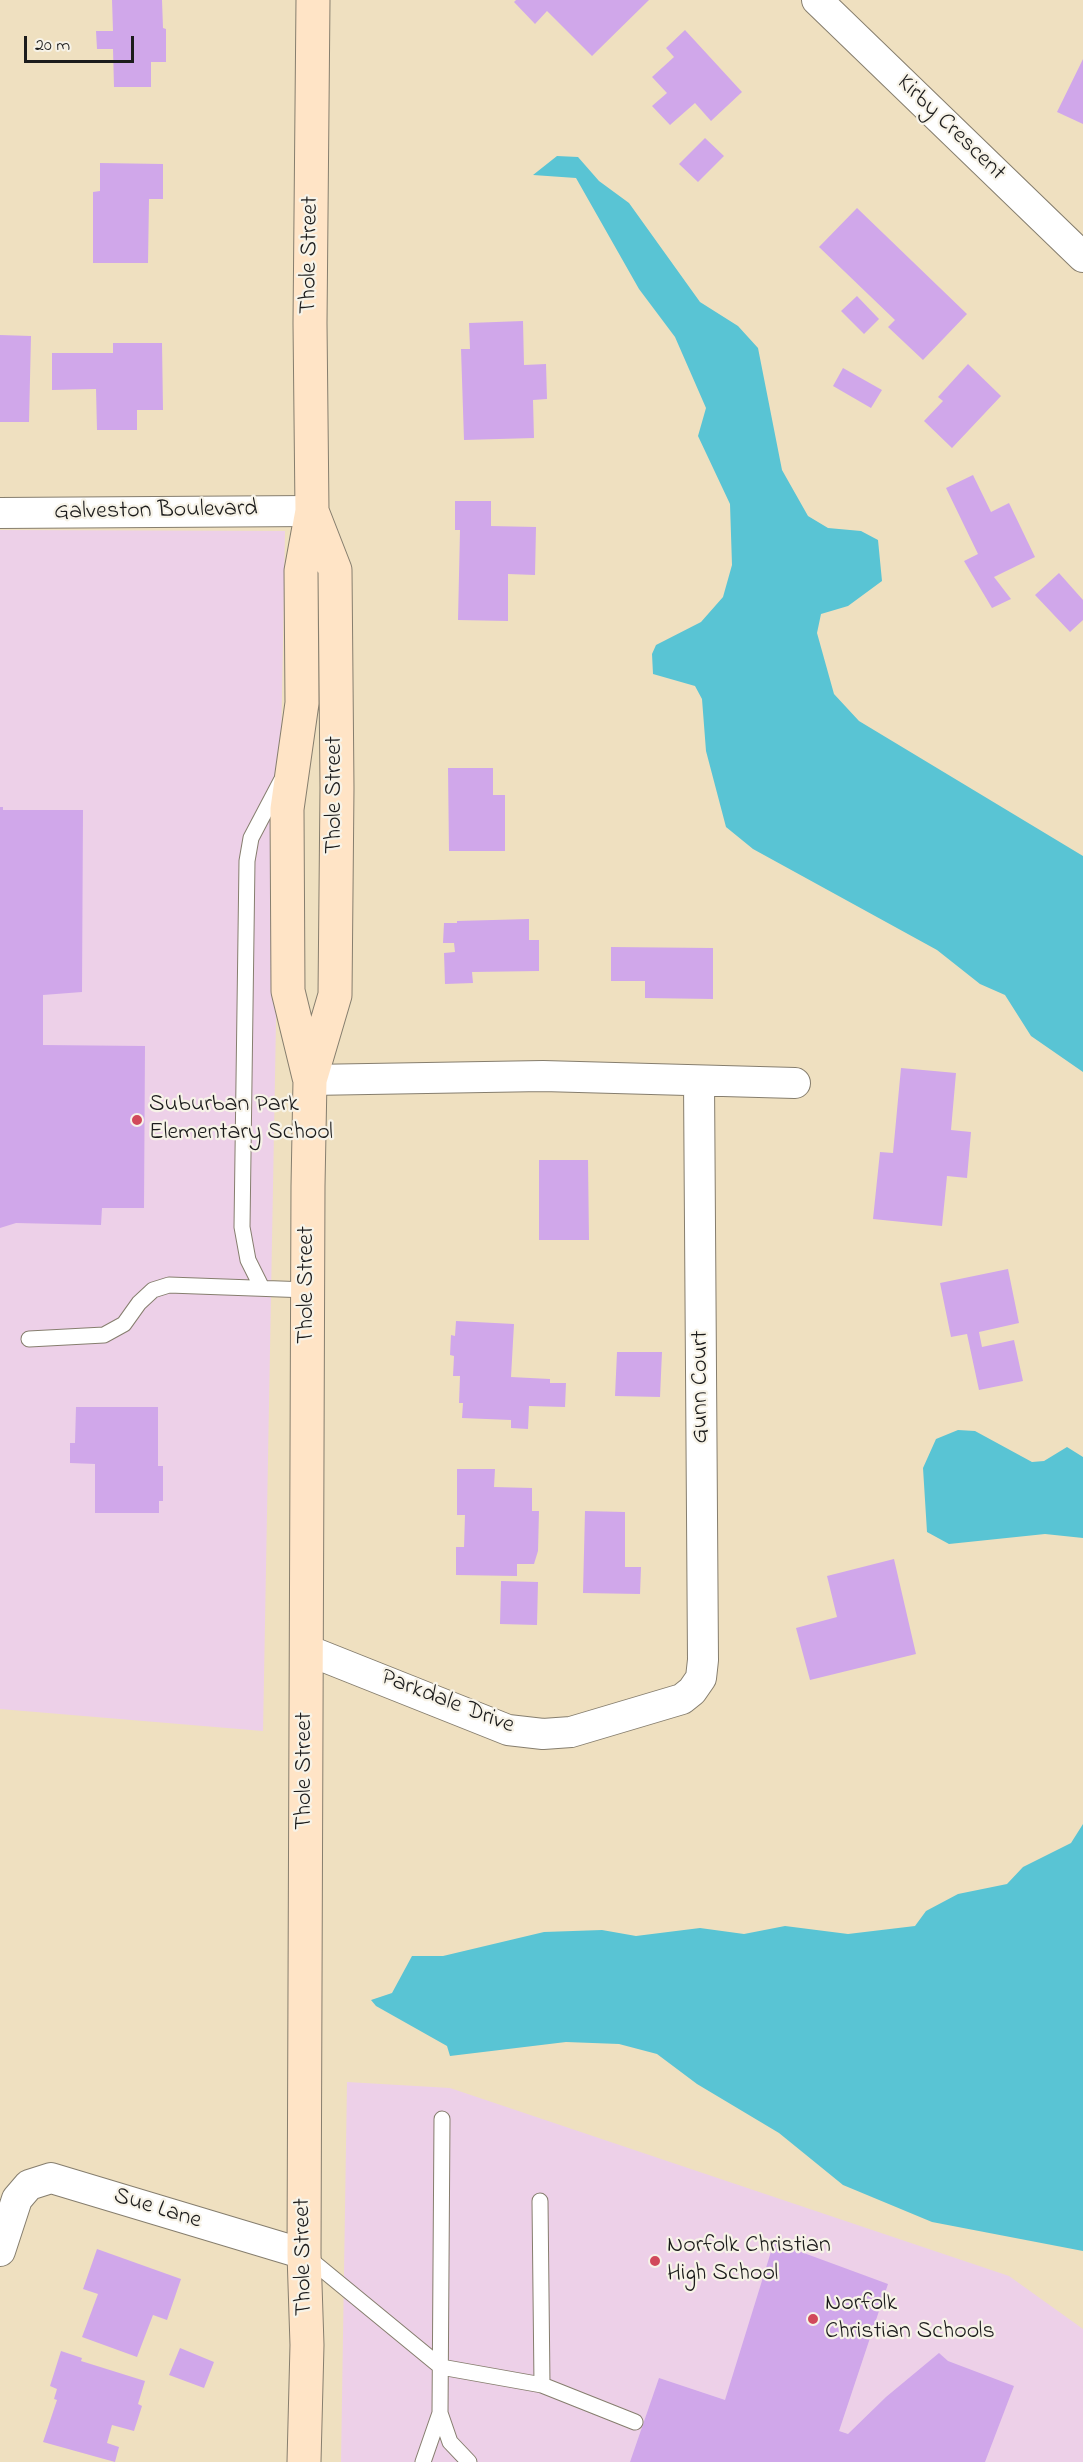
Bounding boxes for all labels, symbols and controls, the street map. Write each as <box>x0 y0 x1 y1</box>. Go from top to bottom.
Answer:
scale bar <box>27 24 136 62</box>
text: 20 m <box>35 33 70 59</box>
street label: Kirby Crescent <box>890 70 1010 188</box>
street label: Thole Street <box>296 196 326 314</box>
street label: Galveston Boulevard <box>54 496 258 528</box>
street label: Thole Street <box>322 736 350 854</box>
place label: Suburban Park Elementary School <box>149 1092 333 1148</box>
marker: Suburban Park Elementary School <box>130 1113 144 1127</box>
street label: Thole Street <box>294 1226 322 1344</box>
street label: Gunn Court <box>688 1330 716 1444</box>
street label: Parkdale Drive <box>376 1664 518 1742</box>
street label: Thole Street <box>292 1712 320 1830</box>
street label: Sue Lane <box>110 2183 204 2237</box>
street label: Thole Street <box>290 2198 320 2316</box>
place label: Norfolk Christian High School <box>667 2233 831 2289</box>
marker: Norfolk Christian High School <box>648 2254 662 2268</box>
place label: Norfolk Christian Schools <box>825 2291 995 2347</box>
marker: Norfolk Christian Schools <box>806 2312 820 2326</box>

